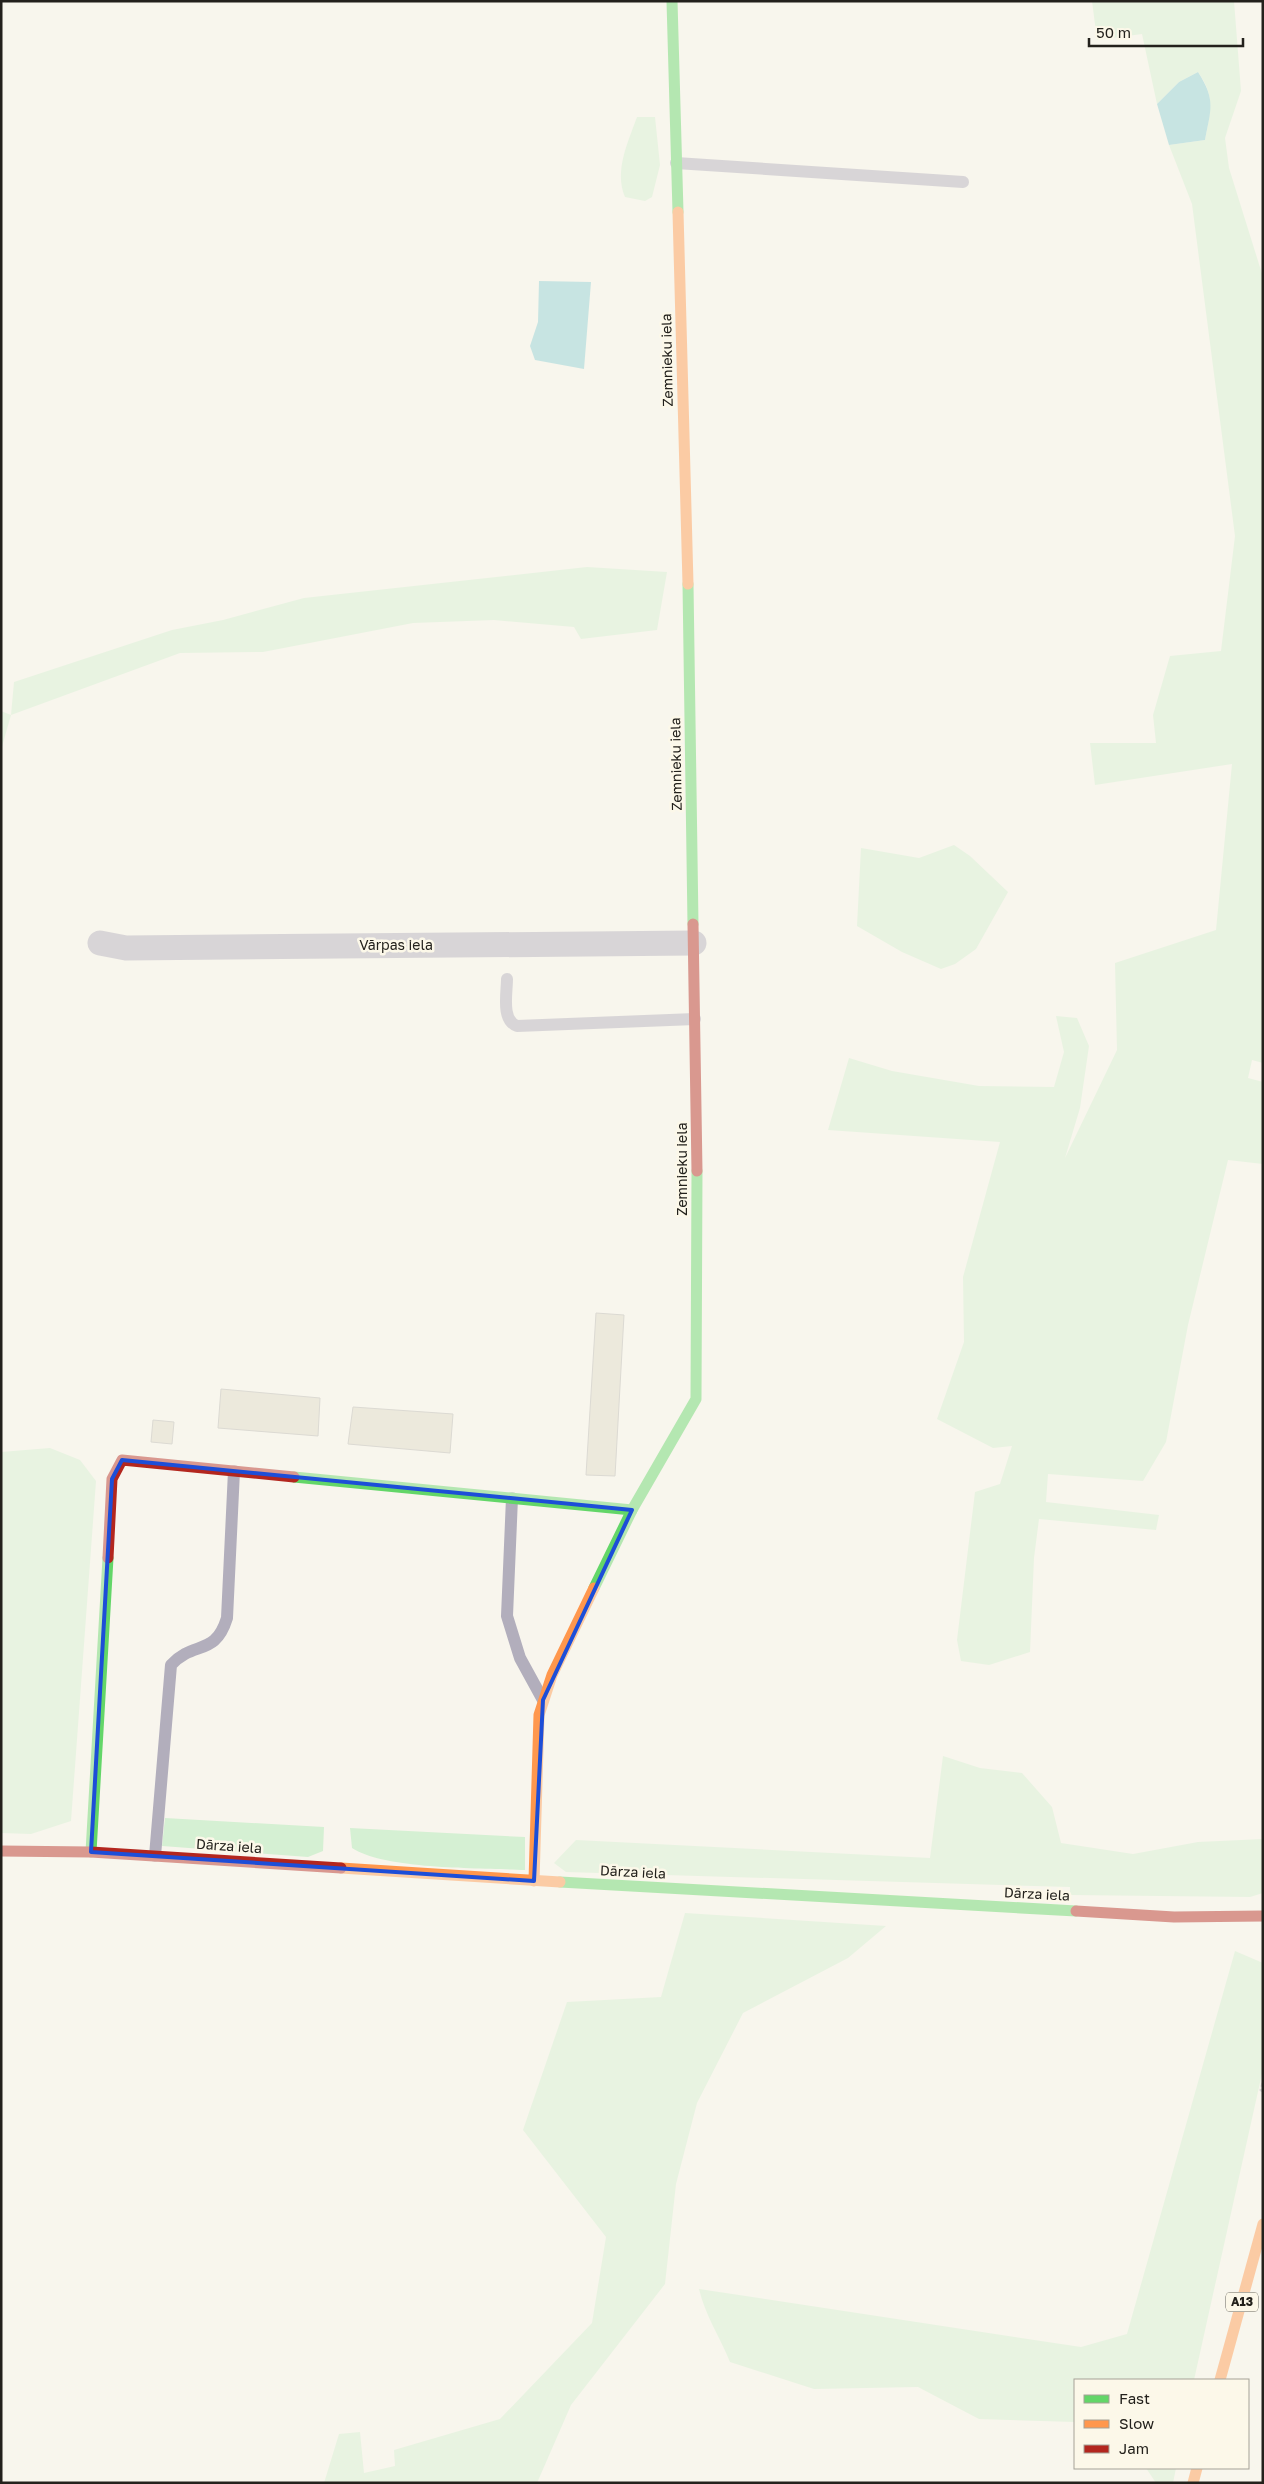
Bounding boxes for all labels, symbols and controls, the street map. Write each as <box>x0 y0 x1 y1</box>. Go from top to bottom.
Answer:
scale bar <box>1089 15 1243 47</box>
text: 50 m <box>1096 23 1131 41</box>
street label: Zemnieku iela <box>657 313 676 407</box>
street label: Zemnieku iela <box>666 717 685 811</box>
street label: Vārpas iela <box>359 936 433 953</box>
street label: Zemnieku iela <box>673 1122 690 1216</box>
street label: Dārza iela <box>195 1835 263 1856</box>
street label: Dārza iela <box>600 1861 666 1882</box>
street label: Dārza iela <box>1004 1883 1070 1904</box>
road number: A13 <box>1226 2292 1258 2312</box>
legend <box>1074 2379 1249 2469</box>
text: Fast <box>1119 2389 1150 2407</box>
text: Slow <box>1119 2414 1154 2432</box>
text: Jam <box>1119 2439 1149 2457</box>

